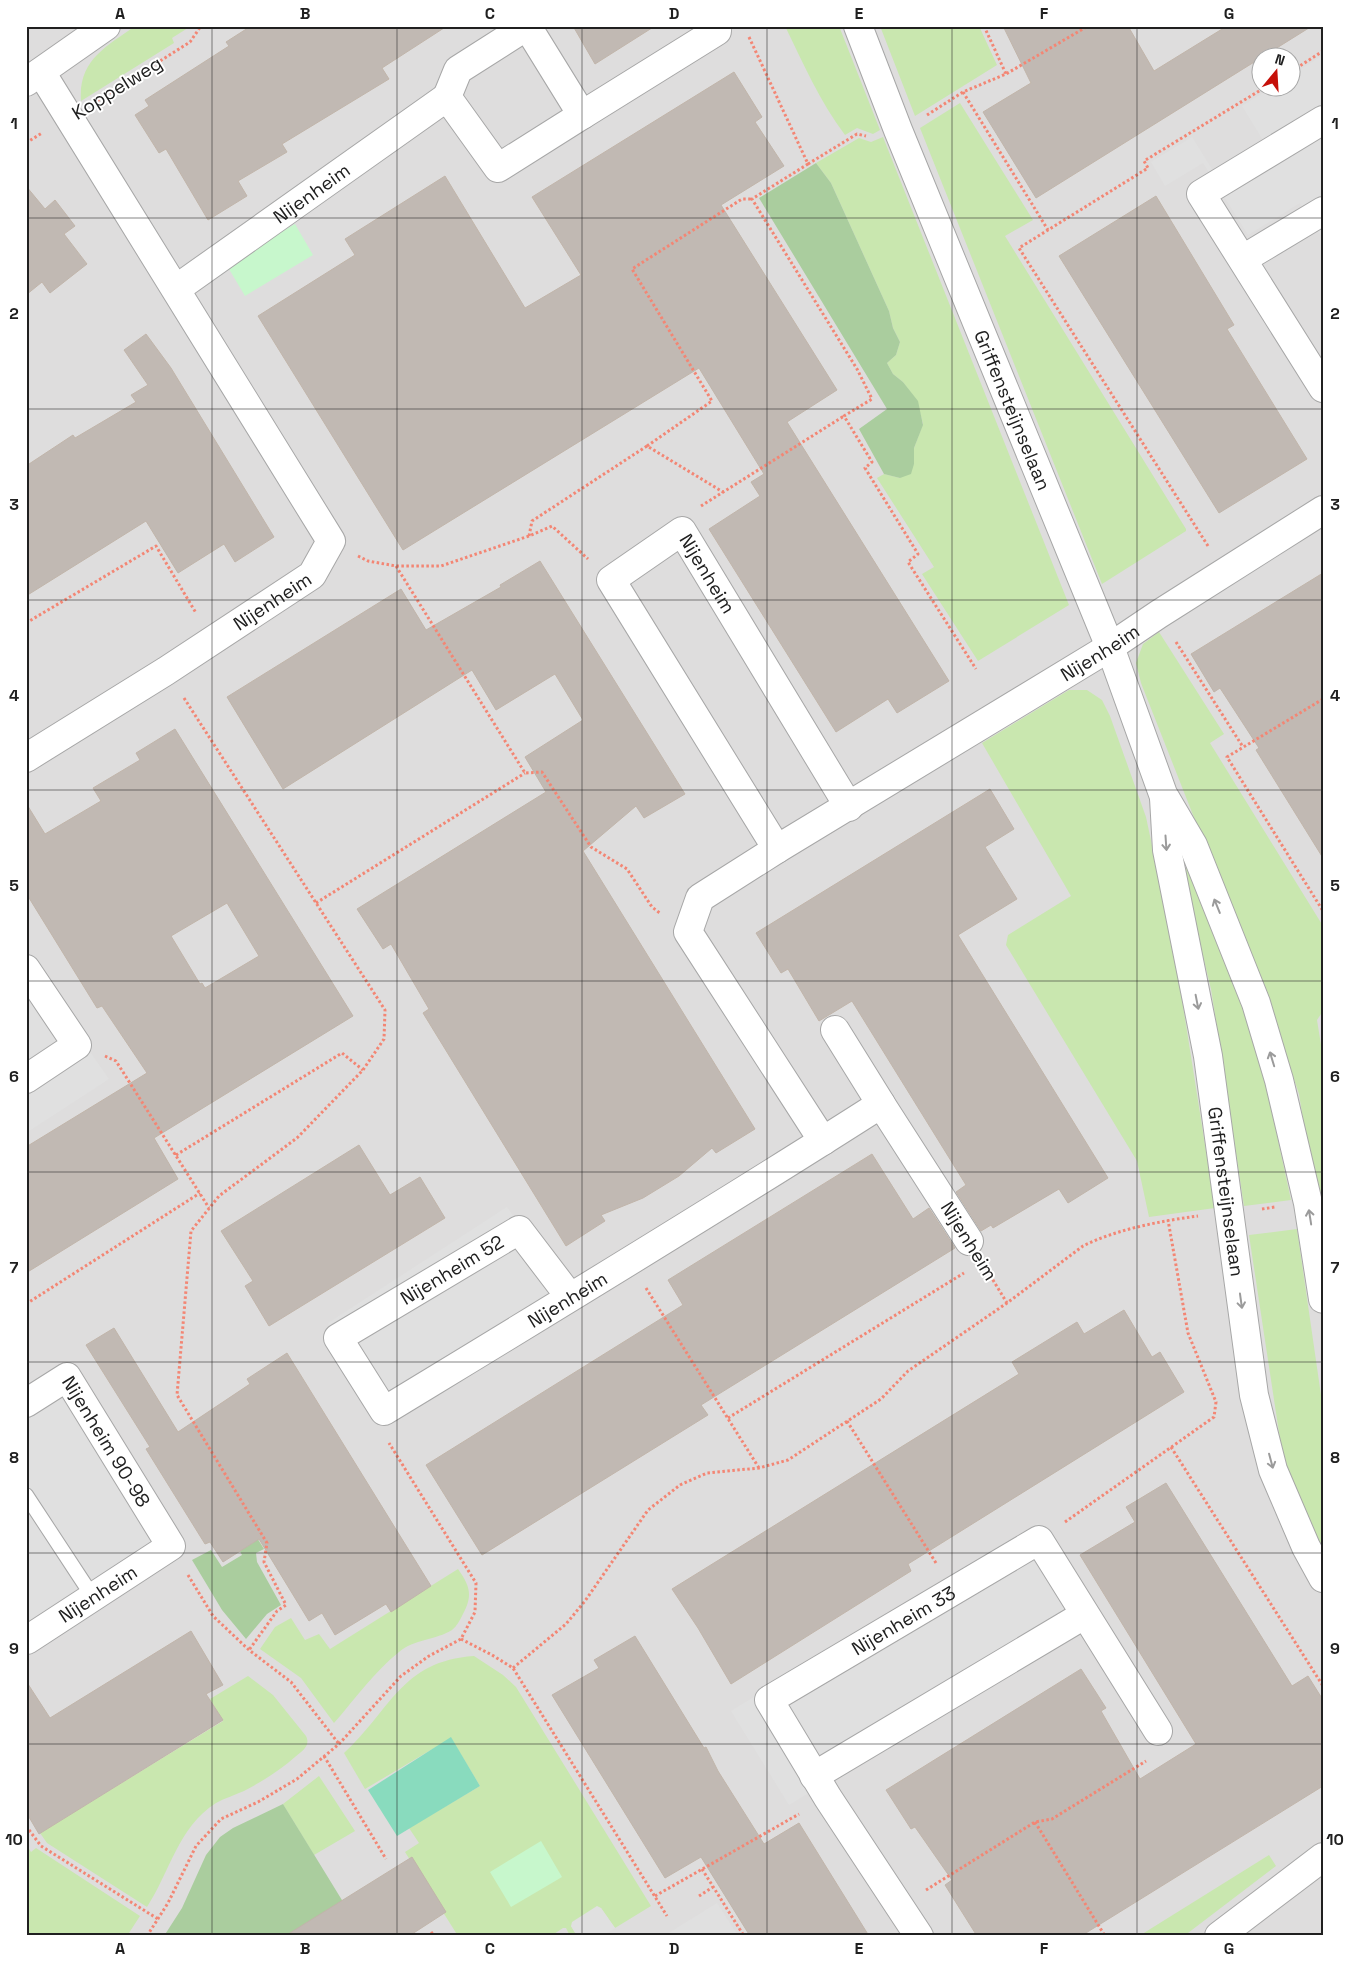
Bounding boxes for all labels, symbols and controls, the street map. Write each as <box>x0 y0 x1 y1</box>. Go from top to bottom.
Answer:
text: A <box>115 3 125 24</box>
text: B <box>300 3 310 24</box>
text: C <box>485 3 495 24</box>
text: D <box>669 3 679 24</box>
text: E <box>855 3 864 24</box>
text: F <box>1040 3 1049 24</box>
text: G <box>1224 3 1234 24</box>
north arrow <box>1252 48 1302 98</box>
street label: Koppelweg <box>67 50 167 126</box>
text: N <box>1273 50 1287 70</box>
text: 1 <box>10 113 18 134</box>
text: 1 <box>1331 113 1339 134</box>
street label: Nijenheim <box>268 157 355 229</box>
text: 2 <box>9 303 19 324</box>
text: 2 <box>1330 303 1340 324</box>
street label: Griffensteijnselaan <box>969 326 1057 494</box>
text: 3 <box>9 494 19 515</box>
text: 3 <box>1330 494 1340 515</box>
street label: Nijenheim <box>674 529 741 618</box>
street label: Nijenheim <box>228 566 316 636</box>
street label: Nijenheim <box>1056 618 1144 687</box>
text: 4 <box>9 685 19 706</box>
text: 4 <box>1330 685 1340 706</box>
one-way arrow <box>1162 834 1171 850</box>
text: 5 <box>9 875 19 896</box>
text: 5 <box>1330 875 1340 896</box>
one-way arrow <box>1212 899 1221 914</box>
one-way arrow <box>1193 994 1203 1010</box>
one-way arrow <box>1267 1051 1277 1067</box>
text: 6 <box>9 1066 19 1087</box>
text: 6 <box>1330 1066 1340 1087</box>
street label: Griffensteijnselaan <box>1203 1105 1250 1278</box>
street label: Nijenheim <box>935 1197 1003 1285</box>
one-way arrow <box>1305 1209 1315 1225</box>
street label: Nijenheim 52 <box>396 1229 508 1311</box>
text: 7 <box>10 1257 19 1278</box>
text: 7 <box>1331 1257 1340 1278</box>
street label: Nijenheim <box>523 1266 612 1333</box>
one-way arrow <box>1236 1293 1246 1309</box>
street label: Nijenheim 90-98 <box>57 1371 156 1512</box>
text: 8 <box>9 1447 19 1468</box>
text: 8 <box>1330 1447 1340 1468</box>
one-way arrow <box>1267 1452 1276 1468</box>
street label: Nijenheim <box>54 1559 142 1629</box>
street label: Nijenheim 33 <box>847 1580 960 1661</box>
text: 9 <box>9 1638 19 1659</box>
text: 9 <box>1330 1638 1340 1659</box>
text: 10 <box>5 1829 23 1850</box>
text: 10 <box>1326 1829 1344 1850</box>
text: A <box>115 1938 125 1959</box>
text: B <box>300 1938 310 1959</box>
text: C <box>485 1938 495 1959</box>
text: D <box>669 1938 679 1959</box>
text: E <box>855 1938 864 1959</box>
text: F <box>1040 1938 1049 1959</box>
text: G <box>1224 1938 1234 1959</box>

